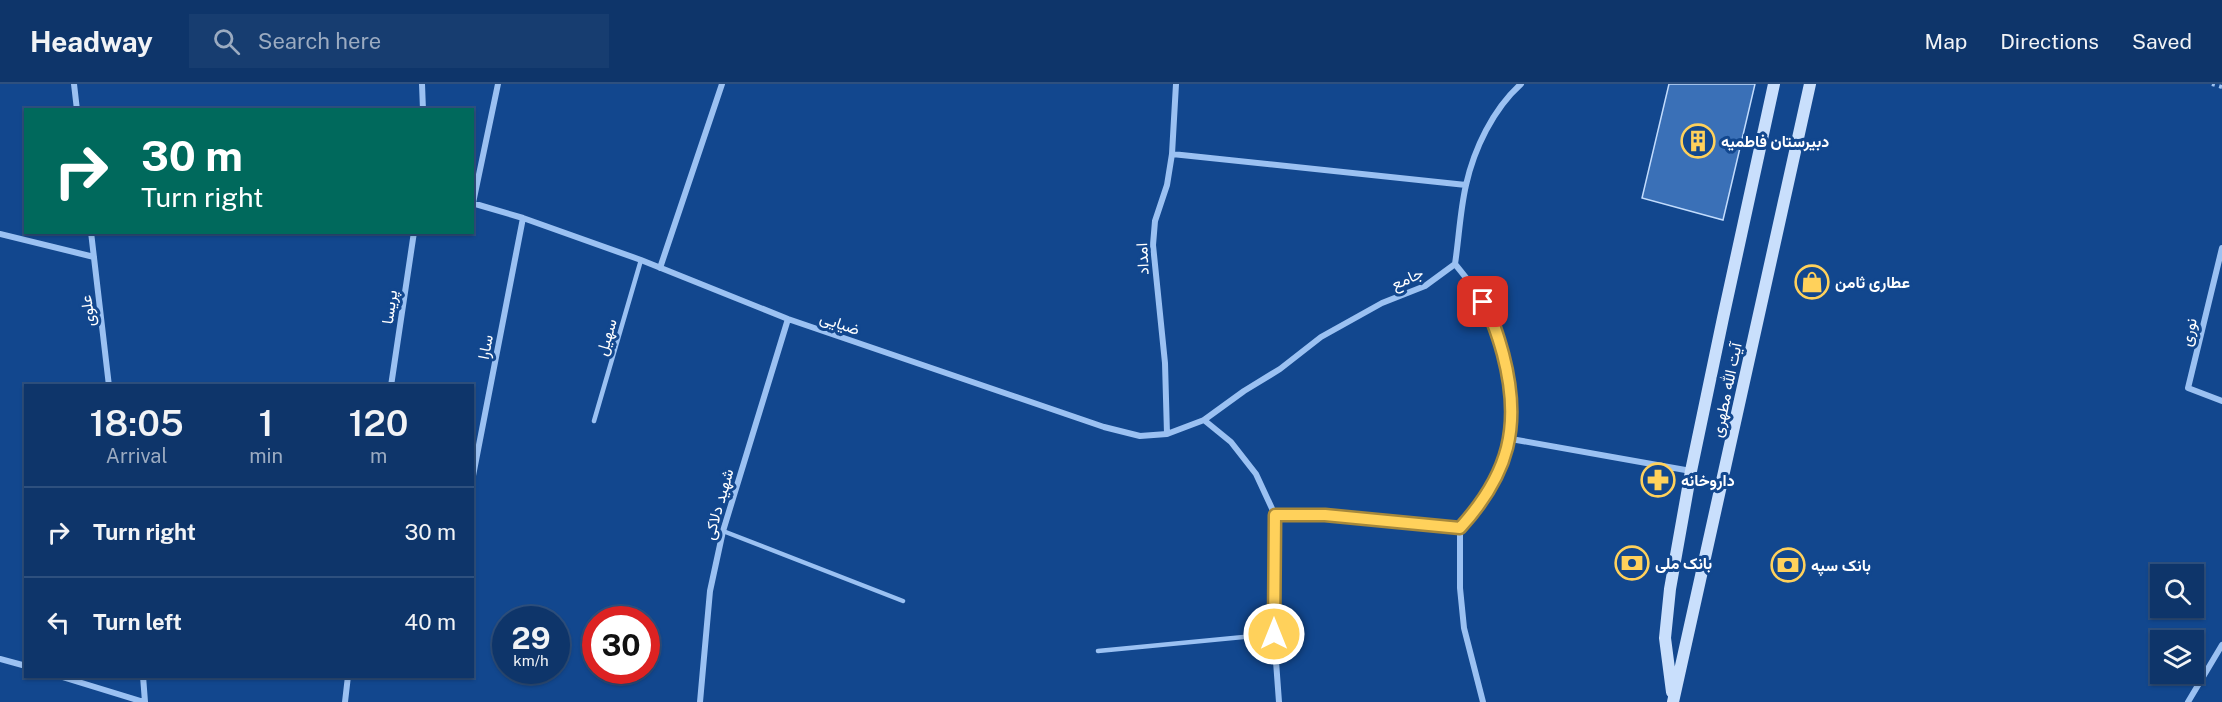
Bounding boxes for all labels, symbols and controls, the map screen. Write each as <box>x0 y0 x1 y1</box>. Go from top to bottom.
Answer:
search box <box>189 14 609 68</box>
text: Headway <box>30 25 153 58</box>
icon: search <box>210 25 243 58</box>
text: Search here <box>258 28 381 54</box>
text: Map <box>1925 29 1967 54</box>
text: Directions <box>2000 29 2099 54</box>
text: Saved <box>2132 29 2192 54</box>
building icon: دبیرستان فاطمیه <box>1680 123 1716 159</box>
text: 30 m <box>141 131 243 180</box>
icon: right <box>42 132 120 210</box>
place label: دبیرستان فاطمیه <box>1721 132 1829 152</box>
text: Turn right <box>141 181 264 213</box>
street label: امداد <box>1132 242 1153 276</box>
street label: جامع <box>1388 263 1427 296</box>
shop icon: عطاری ثامن <box>1794 264 1830 300</box>
place label: عطاری ثامن <box>1835 273 1910 293</box>
pin <box>1457 276 1508 327</box>
icon: arrive <box>1466 285 1499 318</box>
street label: پریسا <box>378 289 403 326</box>
street label: علوی <box>76 294 100 328</box>
street label: ضیایی <box>817 308 862 340</box>
street label: سهیل <box>592 316 622 358</box>
street label: نوری <box>2176 316 2202 348</box>
street label: سارا <box>474 333 498 361</box>
street label: آیت الله مطهری <box>1707 340 1747 439</box>
text: 18:05 <box>89 402 184 444</box>
text: 1 <box>259 402 274 444</box>
text: 120 <box>349 402 409 444</box>
text: Arrival <box>106 444 167 468</box>
text: min <box>249 444 283 468</box>
text: m <box>370 444 387 468</box>
pharmacy icon: داروخانه <box>1640 462 1676 498</box>
street label: شهید دلاکی <box>699 466 739 542</box>
place label: داروخانه <box>1681 471 1735 491</box>
icon: right <box>42 516 75 549</box>
text: Turn right <box>93 519 196 545</box>
text: 30 m <box>404 519 456 545</box>
bank icon: بانک ملی <box>1614 545 1650 581</box>
bank icon: بانک سپه <box>1770 547 1806 583</box>
place label: بانک ملی <box>1655 554 1712 573</box>
place label: بانک سپه <box>1811 556 1871 577</box>
map controls <box>2150 564 2204 684</box>
button: search <box>2150 564 2204 618</box>
position arrow <box>1242 602 1306 666</box>
icon: left <box>42 606 75 639</box>
speed limit sign: 30 <box>582 606 660 684</box>
text: Turn left <box>93 609 182 635</box>
text: 40 m <box>404 609 456 635</box>
text: 29 <box>512 620 550 656</box>
button: layers <box>2150 630 2204 684</box>
text: km/h <box>513 652 549 669</box>

